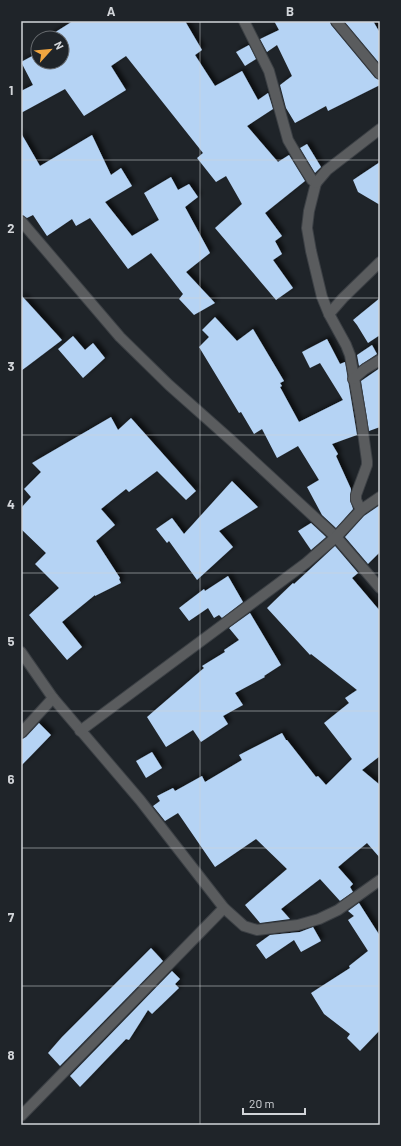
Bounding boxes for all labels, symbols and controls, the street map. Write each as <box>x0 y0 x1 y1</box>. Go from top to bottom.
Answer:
text: A <box>107 3 116 19</box>
text: B <box>286 3 294 19</box>
north arrow <box>30 30 70 70</box>
text: N <box>52 39 67 51</box>
text: 1 <box>9 82 13 98</box>
text: 2 <box>7 220 15 236</box>
text: 3 <box>7 358 15 374</box>
text: 4 <box>7 496 15 512</box>
text: 5 <box>7 633 15 649</box>
text: 6 <box>8 771 15 787</box>
text: 7 <box>8 909 15 925</box>
text: 8 <box>7 1047 15 1063</box>
scale bar <box>243 1090 305 1116</box>
text: 20 m <box>249 1096 275 1110</box>

